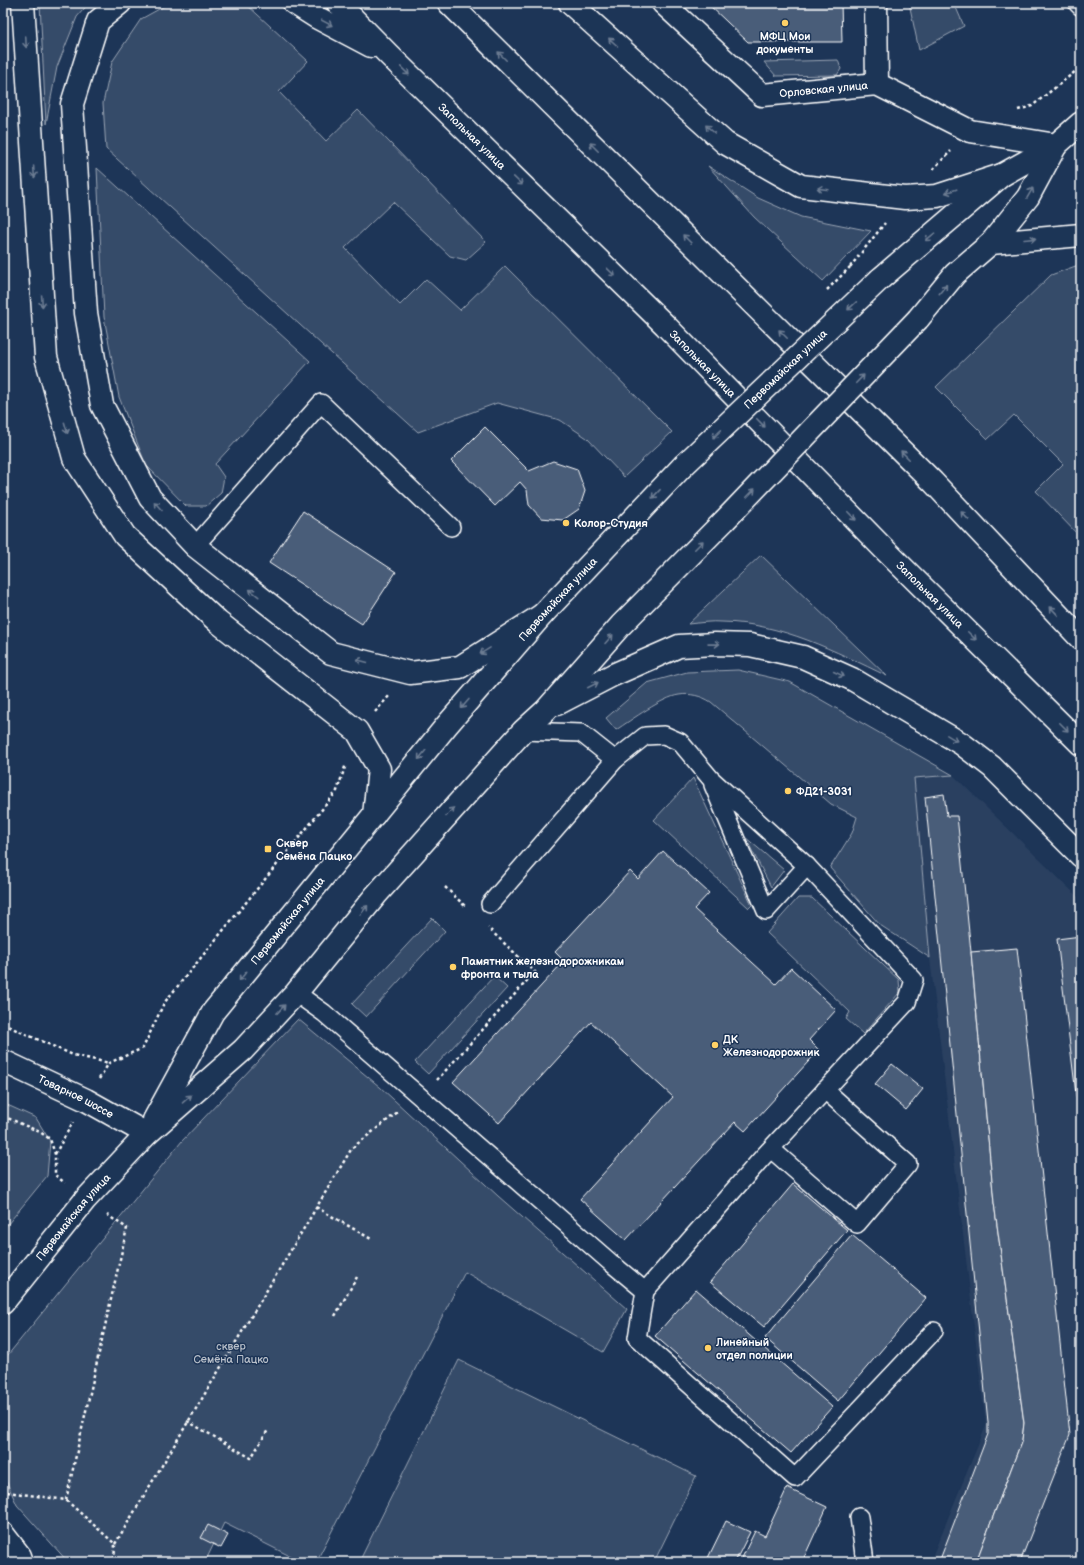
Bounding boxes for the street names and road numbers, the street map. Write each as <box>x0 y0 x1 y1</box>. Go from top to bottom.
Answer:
street label: Орловская улица <box>779 78 869 100</box>
street label: Запольная улица <box>436 100 509 172</box>
street label: Первомайская улица <box>741 326 830 411</box>
street label: Запольная улица <box>667 327 739 400</box>
street label: Первомайская улица <box>516 554 600 644</box>
street label: Запольная улица <box>894 559 967 631</box>
street label: Первомайская улица <box>248 874 327 967</box>
street label: Товарное шоссе <box>36 1072 116 1121</box>
street label: Первомайская улица <box>33 1170 113 1263</box>

